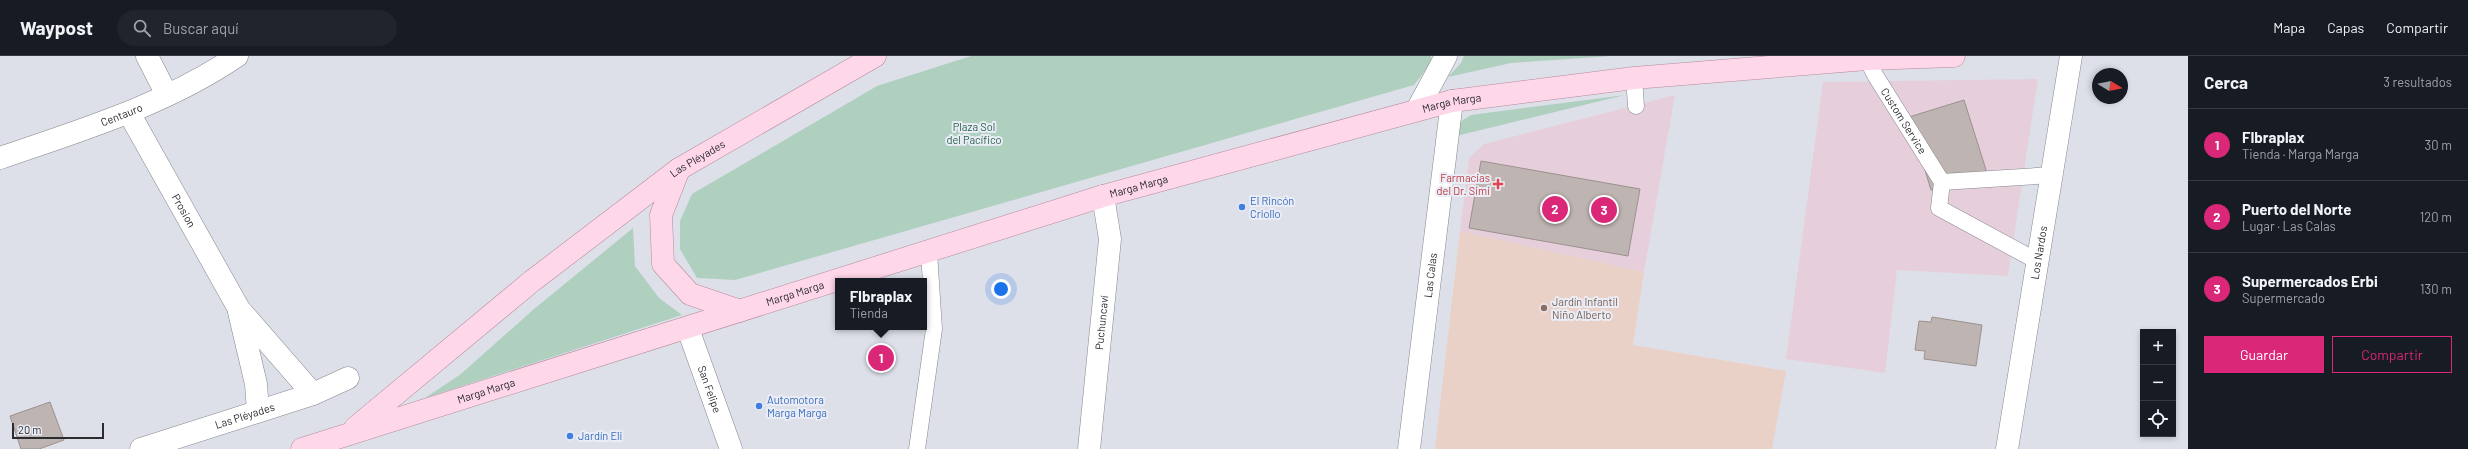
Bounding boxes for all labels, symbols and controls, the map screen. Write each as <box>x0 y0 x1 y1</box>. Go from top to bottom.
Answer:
search box <box>117 10 397 46</box>
text: Waypost <box>20 16 93 39</box>
icon: search <box>131 17 153 39</box>
text: Buscar aquí <box>163 19 238 37</box>
text: Mapa <box>2273 19 2305 36</box>
text: Capas <box>2327 19 2364 36</box>
text: Compartir <box>2386 19 2448 36</box>
north arrow <box>2092 68 2128 104</box>
text: Cerca <box>2204 72 2248 92</box>
text: 3 resultados <box>2383 74 2452 90</box>
street label: Custom Service <box>1879 85 1930 156</box>
street label: Marga Marga <box>1421 90 1482 115</box>
street label: Centauro <box>99 100 144 128</box>
park label: Plaza Sol del Pacífico <box>946 120 1002 146</box>
text: FIbraplax <box>2242 128 2305 146</box>
street label: Las Pléyades <box>667 137 727 180</box>
text: 1 <box>2215 137 2219 153</box>
text: 30 m <box>2425 137 2452 153</box>
text: Tienda · Marga Marga <box>2242 146 2359 162</box>
place label: Farmacias del Dr. Simi <box>1437 171 1490 197</box>
street label: Marga Marga <box>1108 172 1169 200</box>
marker: Farmacias del Dr. Simi <box>1493 179 1503 189</box>
street label: Prosion <box>170 191 199 230</box>
place label: El Rincón Criollo <box>1250 194 1294 220</box>
pin: 2 <box>1542 194 1568 224</box>
pin: 3 <box>1591 195 1617 225</box>
text: Puerto del Norte <box>2242 200 2351 218</box>
marker: El Rincón Criollo <box>1237 202 1247 212</box>
text: 2 <box>2213 209 2221 225</box>
text: 120 m <box>2420 209 2452 225</box>
text: Lugar · Las Calas <box>2242 218 2336 234</box>
street label: Los Nardos <box>2028 225 2049 280</box>
street label: Las Calas <box>1421 252 1439 298</box>
text: Supermercados Erbi <box>2242 272 2378 290</box>
street label: Marga Marga <box>764 278 825 308</box>
popup <box>835 278 927 330</box>
your location <box>991 279 1011 299</box>
text: 3 <box>2213 281 2221 297</box>
text: 130 m <box>2420 281 2452 297</box>
text: FIbraplax <box>850 287 912 305</box>
text: Supermercado <box>2242 290 2325 306</box>
street label: Puchuncaví <box>1092 294 1110 350</box>
place label: Jardín Infantil Niño Alberto <box>1552 295 1618 321</box>
marker: Jardín Infantil Niño Alberto <box>1539 303 1549 313</box>
text: Tienda <box>850 305 888 321</box>
map controls <box>2140 329 2176 437</box>
button: + <box>2140 329 2176 365</box>
button: Guardar <box>2204 336 2324 373</box>
button: Compartir <box>2332 336 2452 373</box>
pin: 1 <box>868 343 894 373</box>
street label: San Felipe <box>696 364 724 414</box>
button: − <box>2140 365 2176 401</box>
street label: Marga Marga <box>455 375 516 406</box>
place label: Automotora Marga Marga <box>767 393 827 419</box>
street label: Las Pléyades <box>213 400 276 431</box>
marker: Automotora Marga Marga <box>754 401 764 411</box>
button: locate <box>2140 401 2176 437</box>
scale bar <box>12 421 104 440</box>
text: 20 m <box>18 423 41 436</box>
place label: Jardín Eli <box>578 429 623 442</box>
marker: Jardín Eli <box>565 431 575 441</box>

